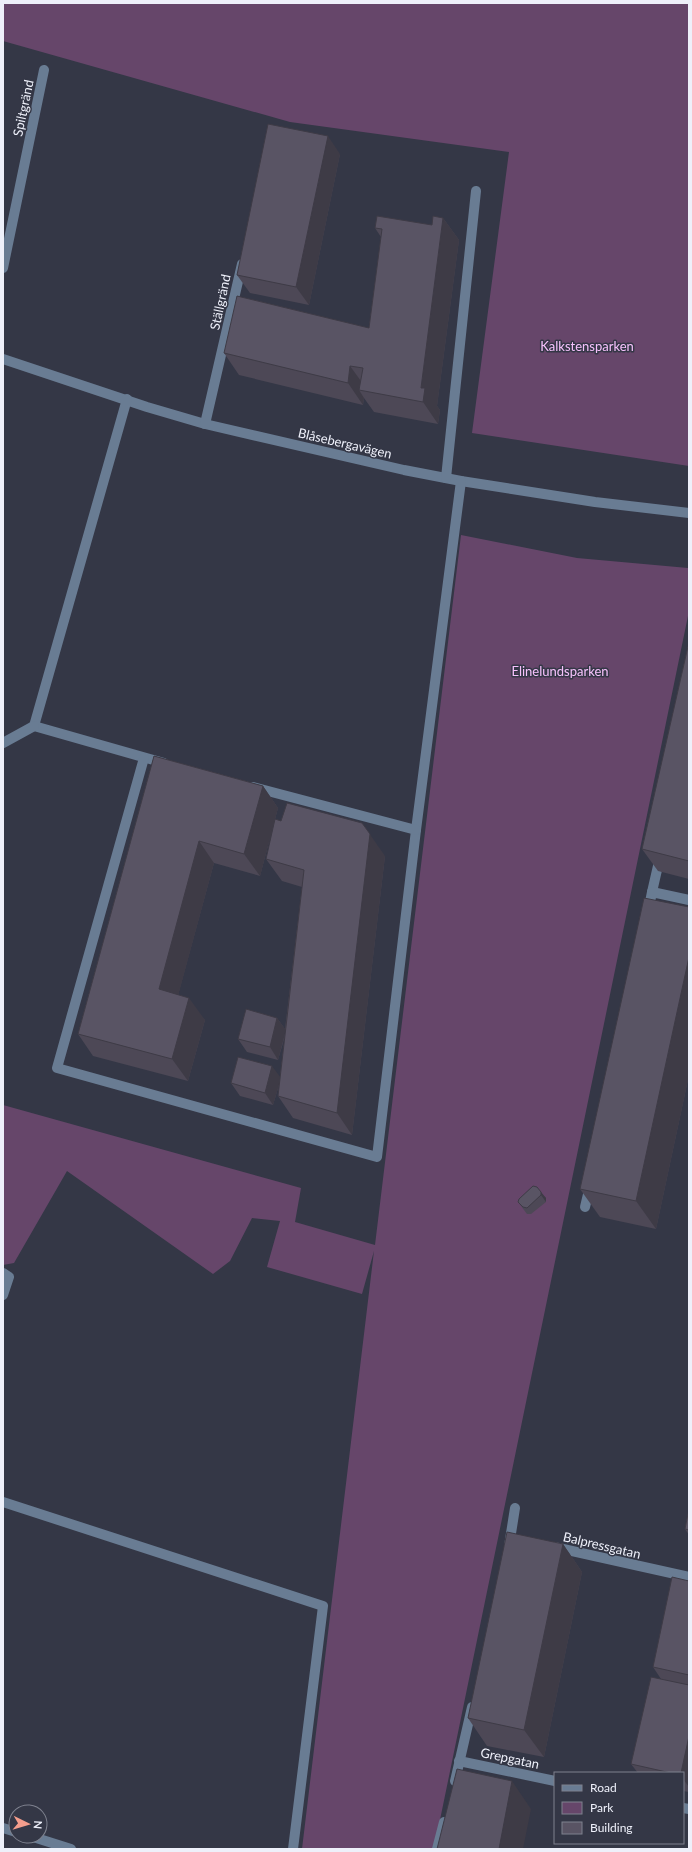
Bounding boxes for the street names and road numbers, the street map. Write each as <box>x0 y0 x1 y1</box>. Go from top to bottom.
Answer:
street label: Spiltgränd <box>9 78 37 138</box>
street label: Ställgränd <box>206 273 234 331</box>
street label: Blåsebergavägen <box>296 424 394 462</box>
street label: Balpressgatan <box>562 1528 642 1562</box>
street label: Grepgatan <box>479 1744 541 1772</box>

